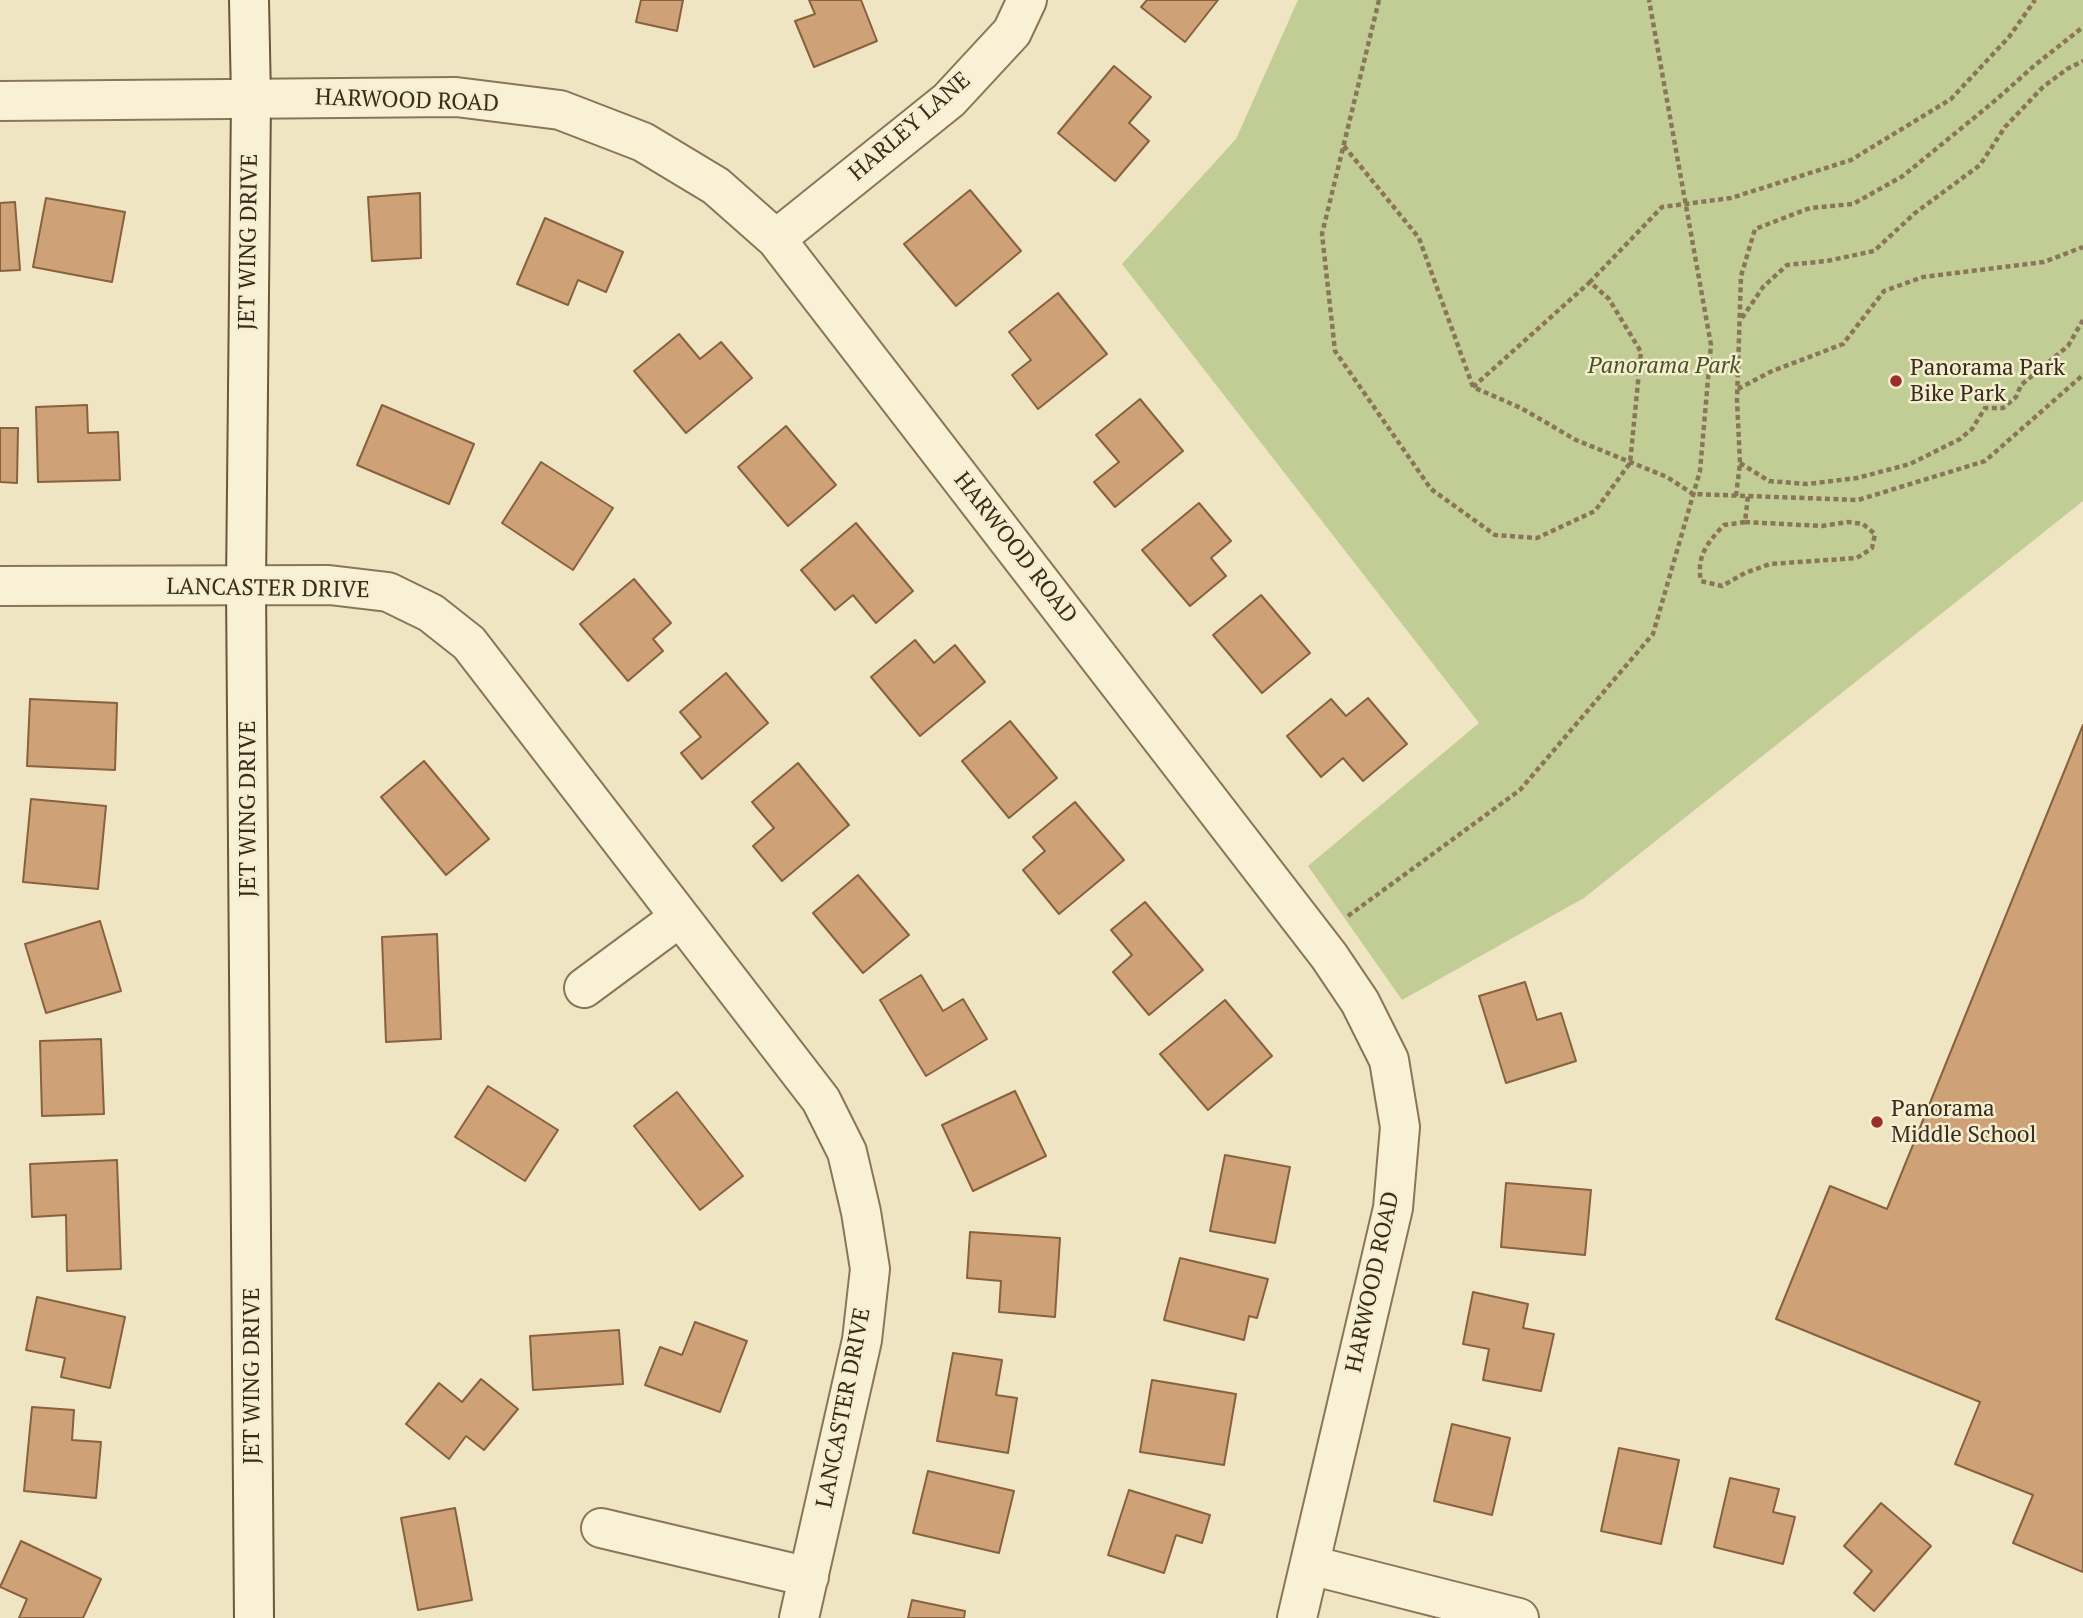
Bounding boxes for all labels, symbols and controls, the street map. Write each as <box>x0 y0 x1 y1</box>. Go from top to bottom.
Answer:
street label: HARLEY LANE <box>844 67 976 187</box>
street label: HARWOOD ROAD <box>314 84 500 118</box>
street label: JET WING DRIVE <box>234 153 264 331</box>
park label: Panorama Park <box>1588 352 1740 380</box>
place label: Panorama Park Bike Park <box>1910 354 2065 408</box>
marker: Panorama Park Bike Park <box>1888 373 1904 389</box>
street label: HARWOOD ROAD <box>947 467 1083 629</box>
street label: LANCASTER DRIVE <box>166 573 370 605</box>
street label: JET WING DRIVE <box>234 720 262 898</box>
place label: Panorama Middle School <box>1891 1095 2036 1149</box>
marker: Panorama Middle School <box>1869 1114 1885 1130</box>
street label: HARWOOD ROAD <box>1340 1189 1406 1375</box>
street label: JET WING DRIVE <box>238 1287 266 1465</box>
street label: LANCASTER DRIVE <box>811 1305 877 1511</box>

